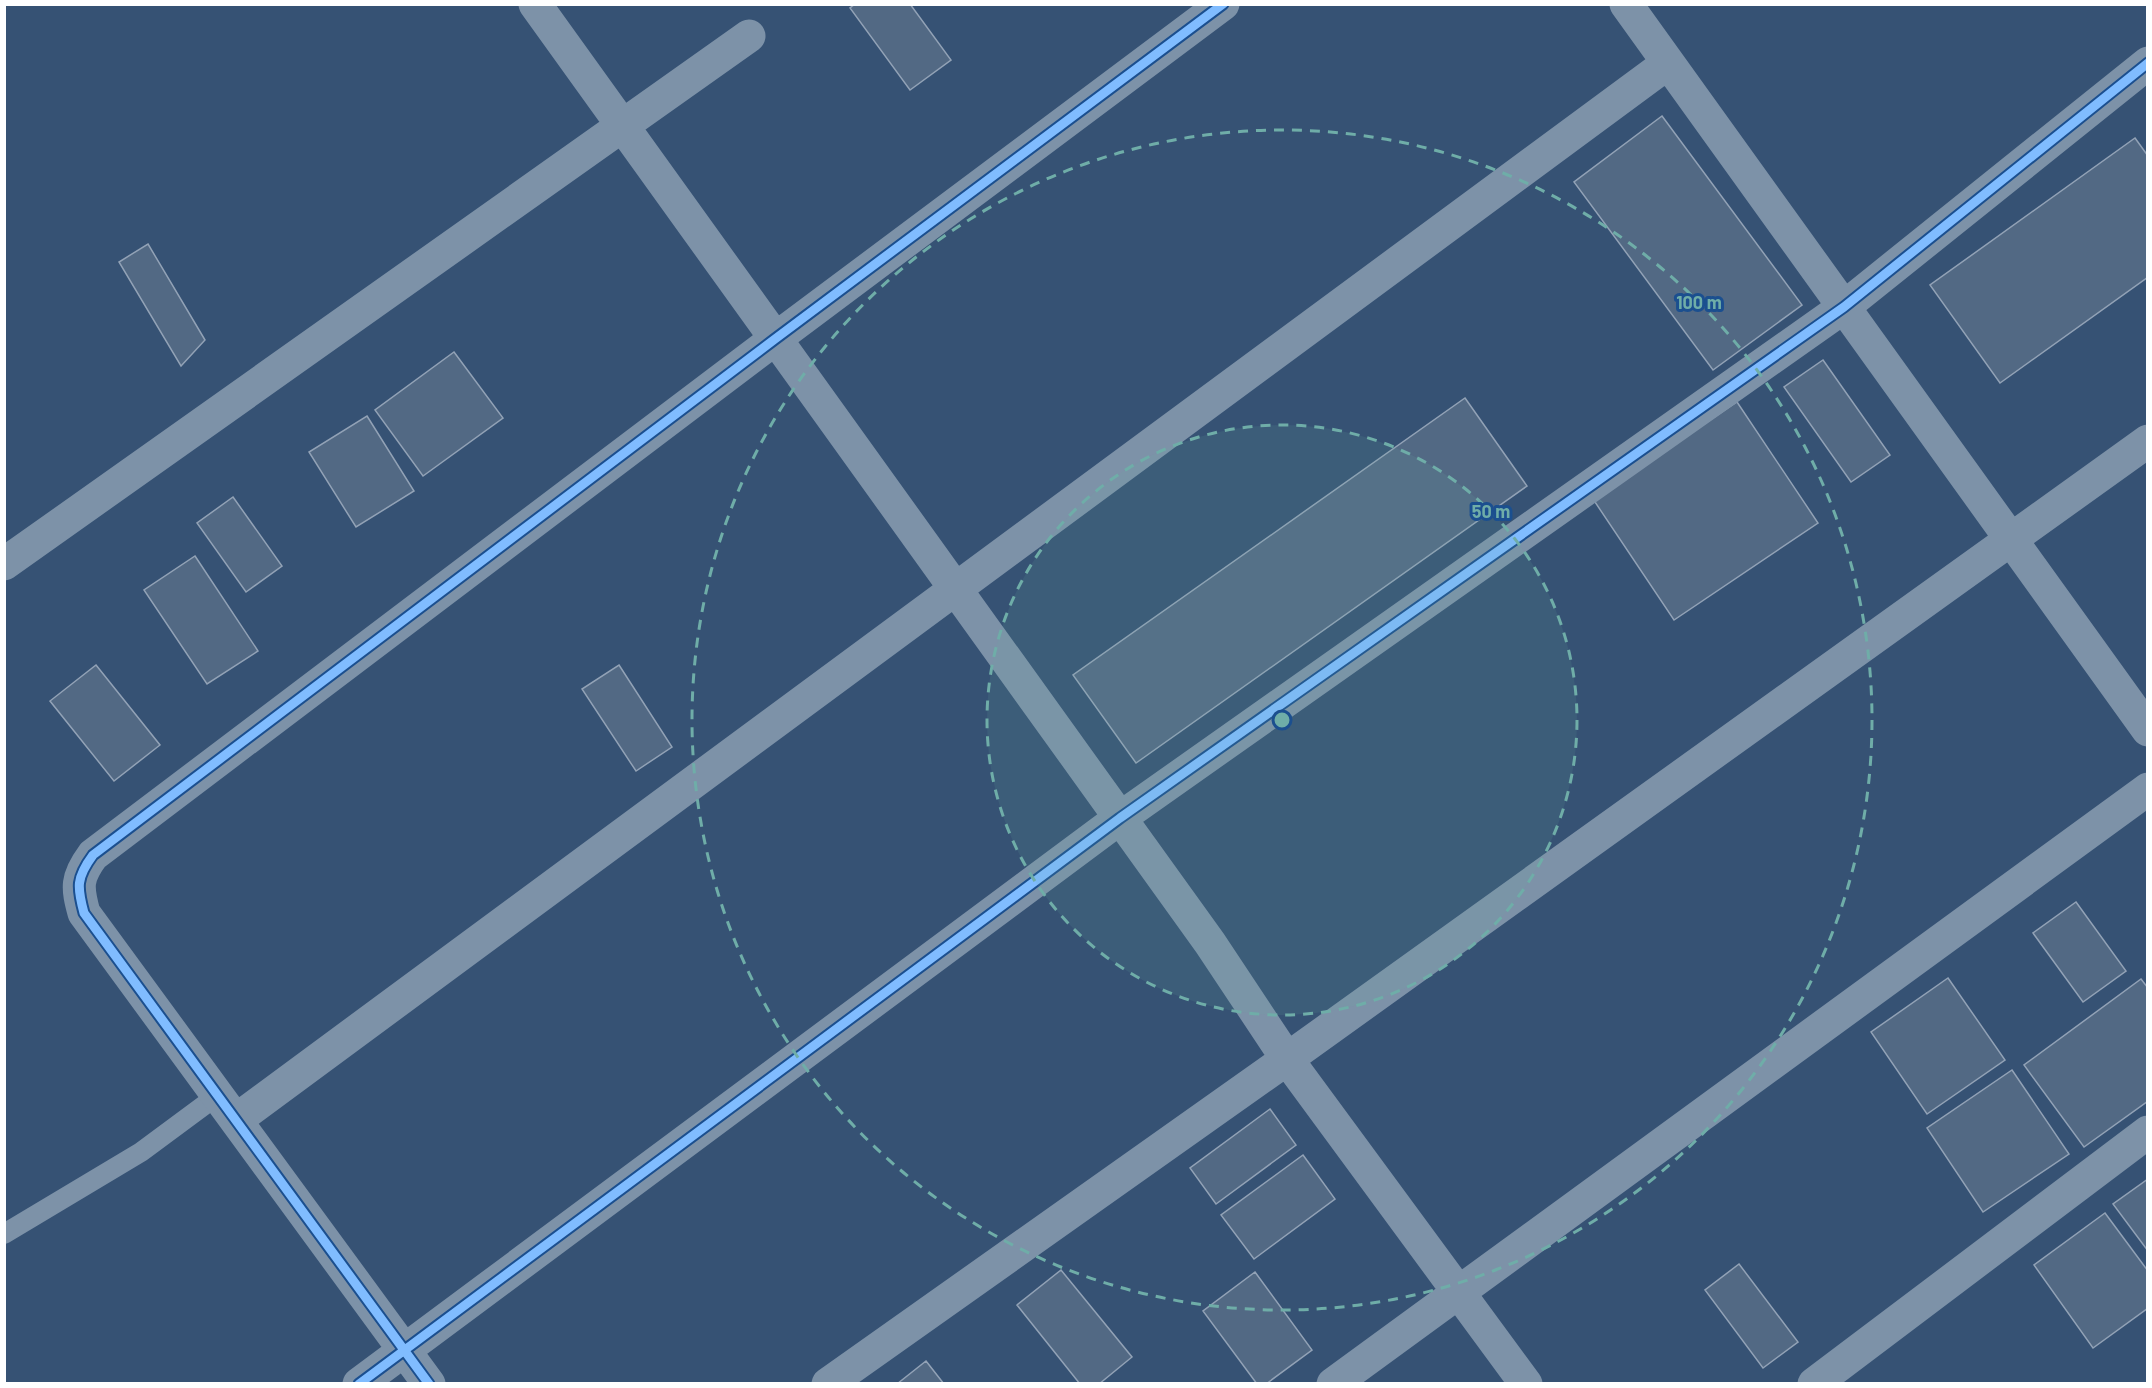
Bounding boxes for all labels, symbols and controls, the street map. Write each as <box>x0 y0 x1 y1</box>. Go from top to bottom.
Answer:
text: 100 m <box>1676 291 1722 313</box>
text: 50 m <box>1472 500 1510 522</box>
centre of rings <box>1272 710 1292 730</box>

